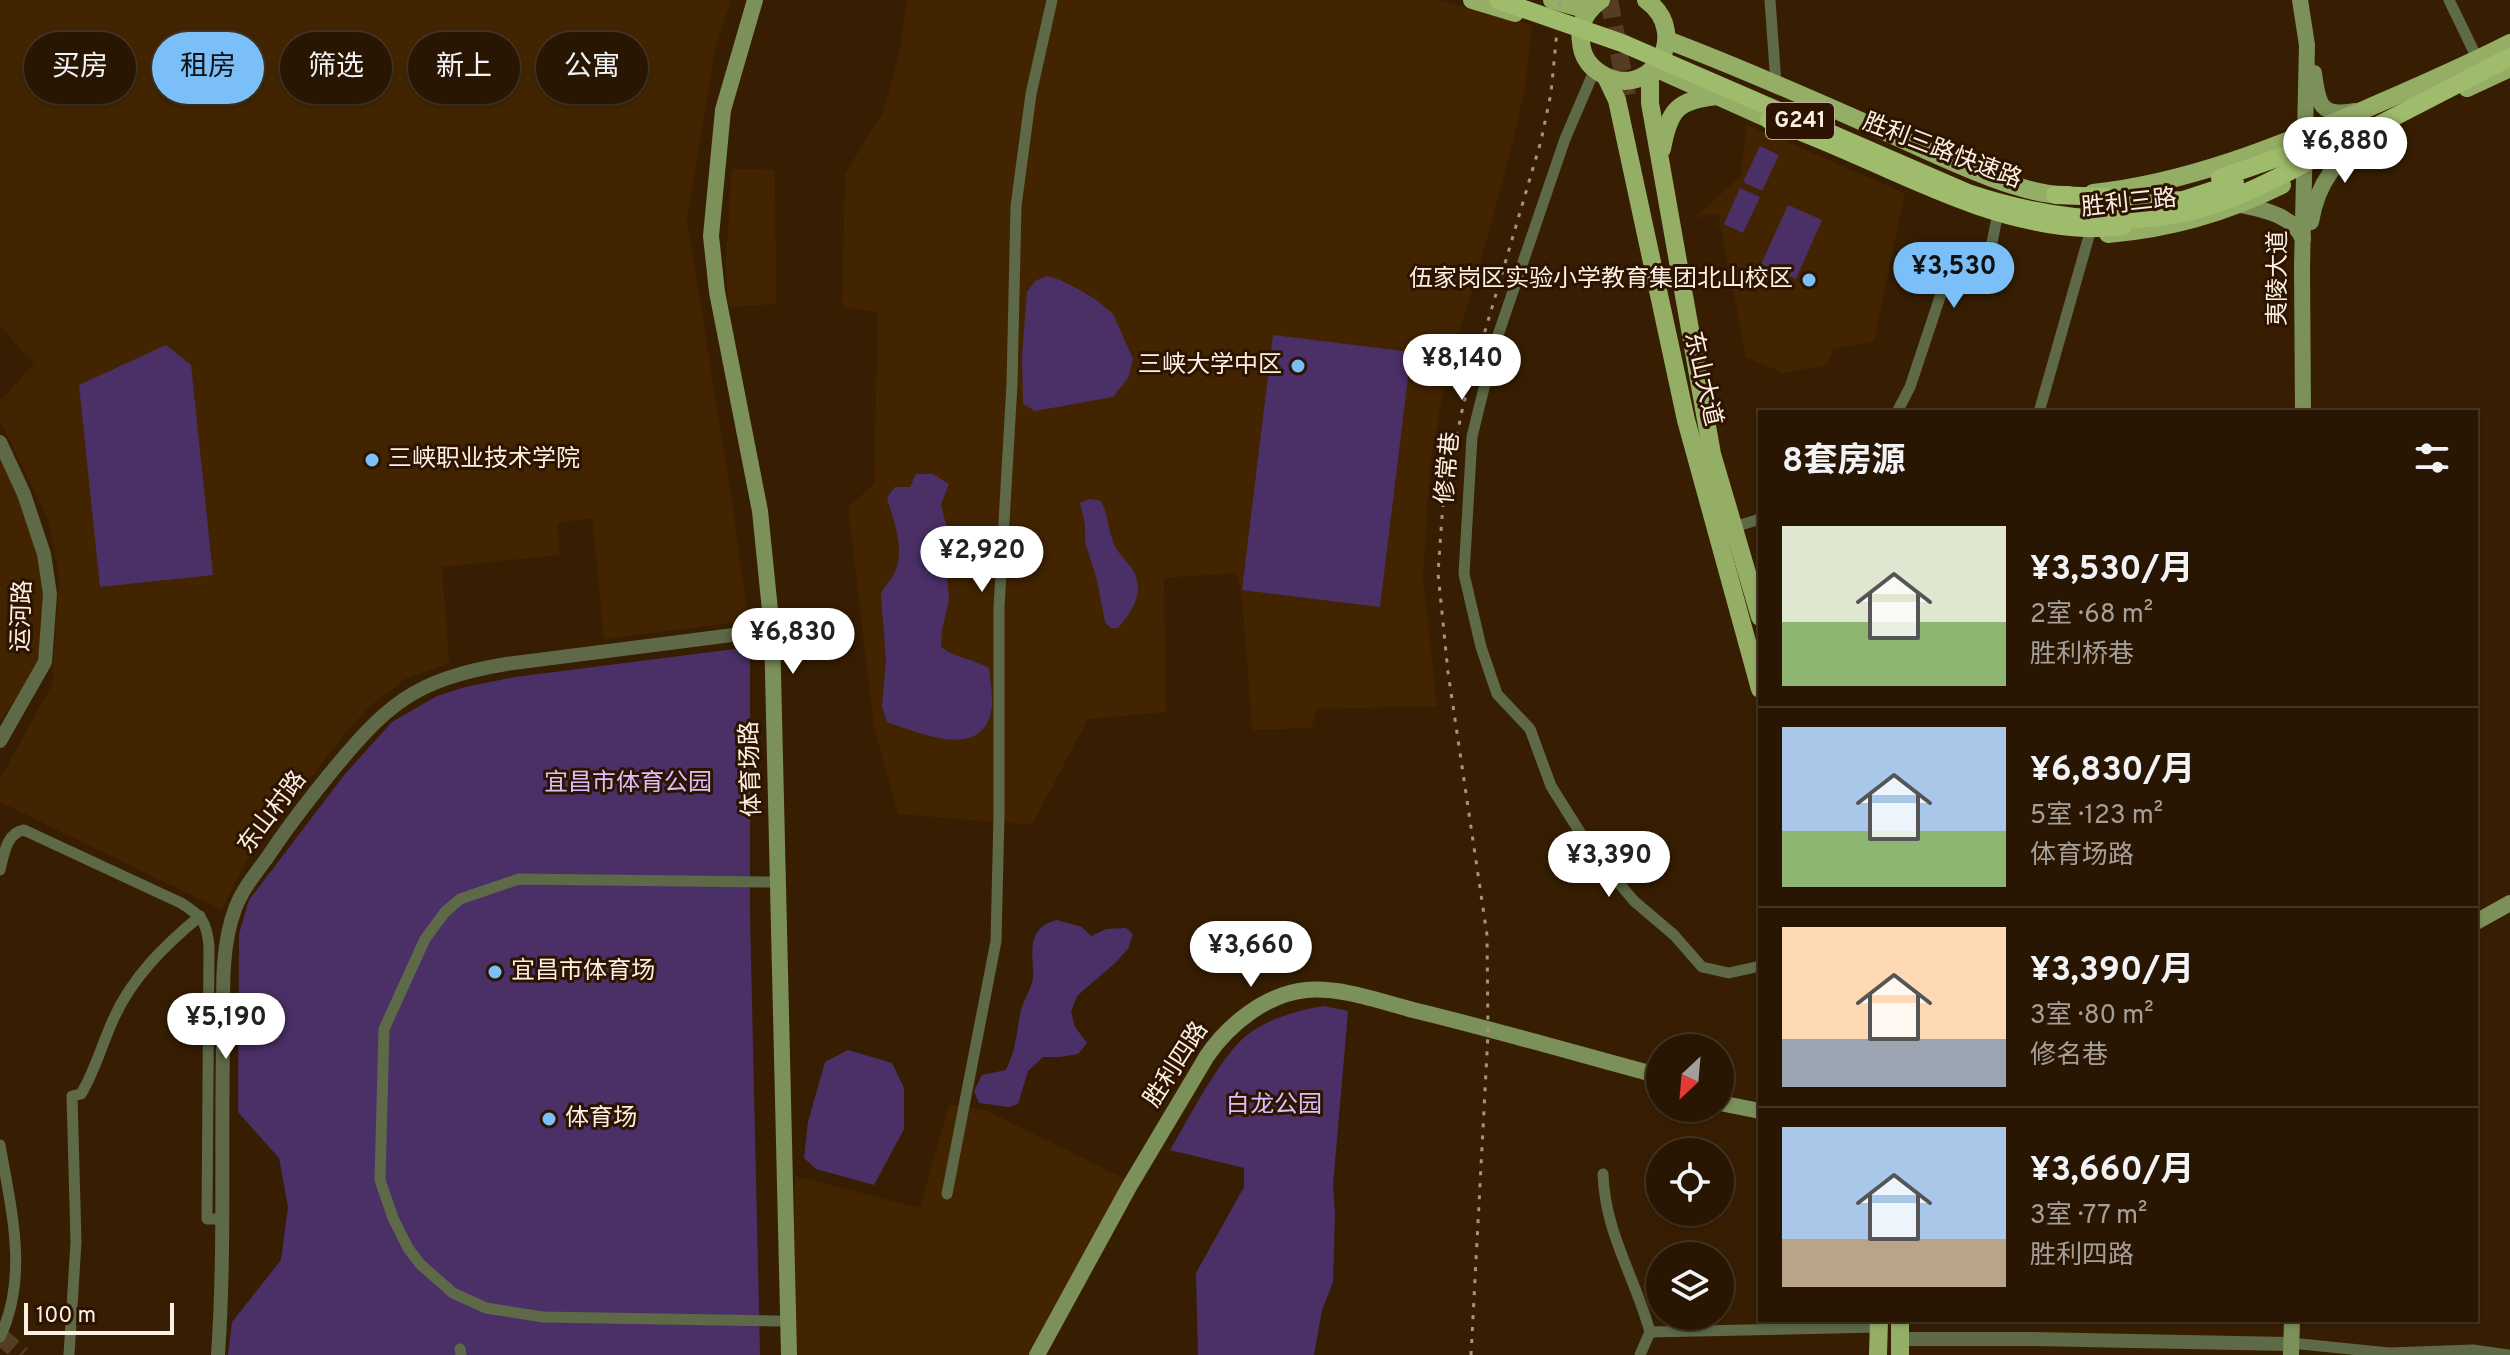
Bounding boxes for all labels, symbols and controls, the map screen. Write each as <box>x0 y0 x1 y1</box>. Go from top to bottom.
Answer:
chip: 买房 <box>24 32 136 104</box>
chip: 租房 <box>152 32 264 104</box>
chip: 筛选 <box>280 32 392 104</box>
chip: 新上 <box>408 32 520 104</box>
chip: 公寓 <box>536 32 648 104</box>
road number: G241 <box>1766 103 1834 139</box>
street label: 胜利三路快速路 <box>1858 108 2026 196</box>
pin: ¥6,880 <box>2280 117 2410 185</box>
text: ¥6,880 <box>2301 126 2389 159</box>
street label: 胜利三路 <box>2080 184 2178 224</box>
street label: 夷陵大道 <box>2264 230 2294 326</box>
pin: ¥3,530 <box>1889 242 2019 310</box>
text: ¥3,530 <box>1911 251 1997 284</box>
place label: 伍家岗区实验小学教育集团北山校区 <box>1409 265 1793 295</box>
marker: 伍家岗区实验小学教育集团北山校区 <box>1800 271 1818 289</box>
street label: 东山大道 <box>1677 329 1727 429</box>
pin: ¥8,140 <box>1397 334 1527 402</box>
text: ¥8,140 <box>1421 343 1503 376</box>
place label: 三峡大学中区 <box>1138 351 1282 381</box>
marker: 三峡大学中区 <box>1289 357 1307 375</box>
street label: 修常巷 <box>1431 431 1467 505</box>
icon: filters <box>2410 436 2454 480</box>
text: 8套房源 <box>1782 441 1905 484</box>
place label: 三峡职业技术学院 <box>388 445 580 475</box>
marker: 三峡职业技术学院 <box>363 451 381 469</box>
pin: ¥2,920 <box>917 526 1047 594</box>
text: ¥2,920 <box>938 535 1026 568</box>
text: ¥3,530/月 <box>2030 549 2193 592</box>
icon: home <box>1846 558 1942 654</box>
street label: 运河路 <box>7 579 39 653</box>
text: 2室 · 68 m² <box>2030 599 2153 632</box>
pin: ¥6,830 <box>728 608 858 676</box>
text: ¥6,830 <box>750 617 836 650</box>
text: 胜利桥巷 <box>2030 639 2134 672</box>
street label: 体育场路 <box>735 721 769 817</box>
text: ¥6,830/月 <box>2030 750 2195 793</box>
icon: home <box>1846 759 1942 855</box>
street label: 东山村路 <box>232 766 314 860</box>
park label: 宜昌市体育公园 <box>544 769 712 799</box>
text: 5室 · 123 m² <box>2030 800 2163 833</box>
pin: ¥3,390 <box>1544 831 1674 899</box>
text: ¥3,390 <box>1566 840 1652 873</box>
text: 体育场路 <box>2030 840 2134 873</box>
pin: ¥3,660 <box>1186 921 1316 989</box>
text: ¥3,660 <box>1208 930 1294 963</box>
text: ¥3,390/月 <box>2030 950 2194 993</box>
place label: 宜昌市体育场 <box>511 957 655 987</box>
icon: home <box>1846 959 1942 1055</box>
marker: 宜昌市体育场 <box>486 963 504 981</box>
pin: ¥5,190 <box>161 993 291 1061</box>
text: 3室 · 80 m² <box>2030 1000 2154 1033</box>
text: ¥5,190 <box>185 1002 267 1035</box>
street label: 胜利四路 <box>1138 1017 1216 1113</box>
north arrow <box>1646 1034 1734 1122</box>
map controls <box>1646 1034 1734 1330</box>
text: 修名巷 <box>2030 1040 2108 1073</box>
park label: 白龙公园 <box>1226 1091 1322 1121</box>
place label: 体育场 <box>565 1104 637 1134</box>
marker: 体育场 <box>540 1110 558 1128</box>
button: locate <box>1646 1138 1734 1226</box>
text: ¥3,660/月 <box>2030 1150 2195 1193</box>
icon: home <box>1846 1159 1942 1255</box>
text: 3室 · 77 m² <box>2030 1200 2147 1233</box>
text: 胜利四路 <box>2030 1240 2134 1273</box>
button: layers <box>1646 1242 1734 1330</box>
scale bar <box>24 1299 174 1335</box>
text: 100 m <box>36 1303 96 1330</box>

